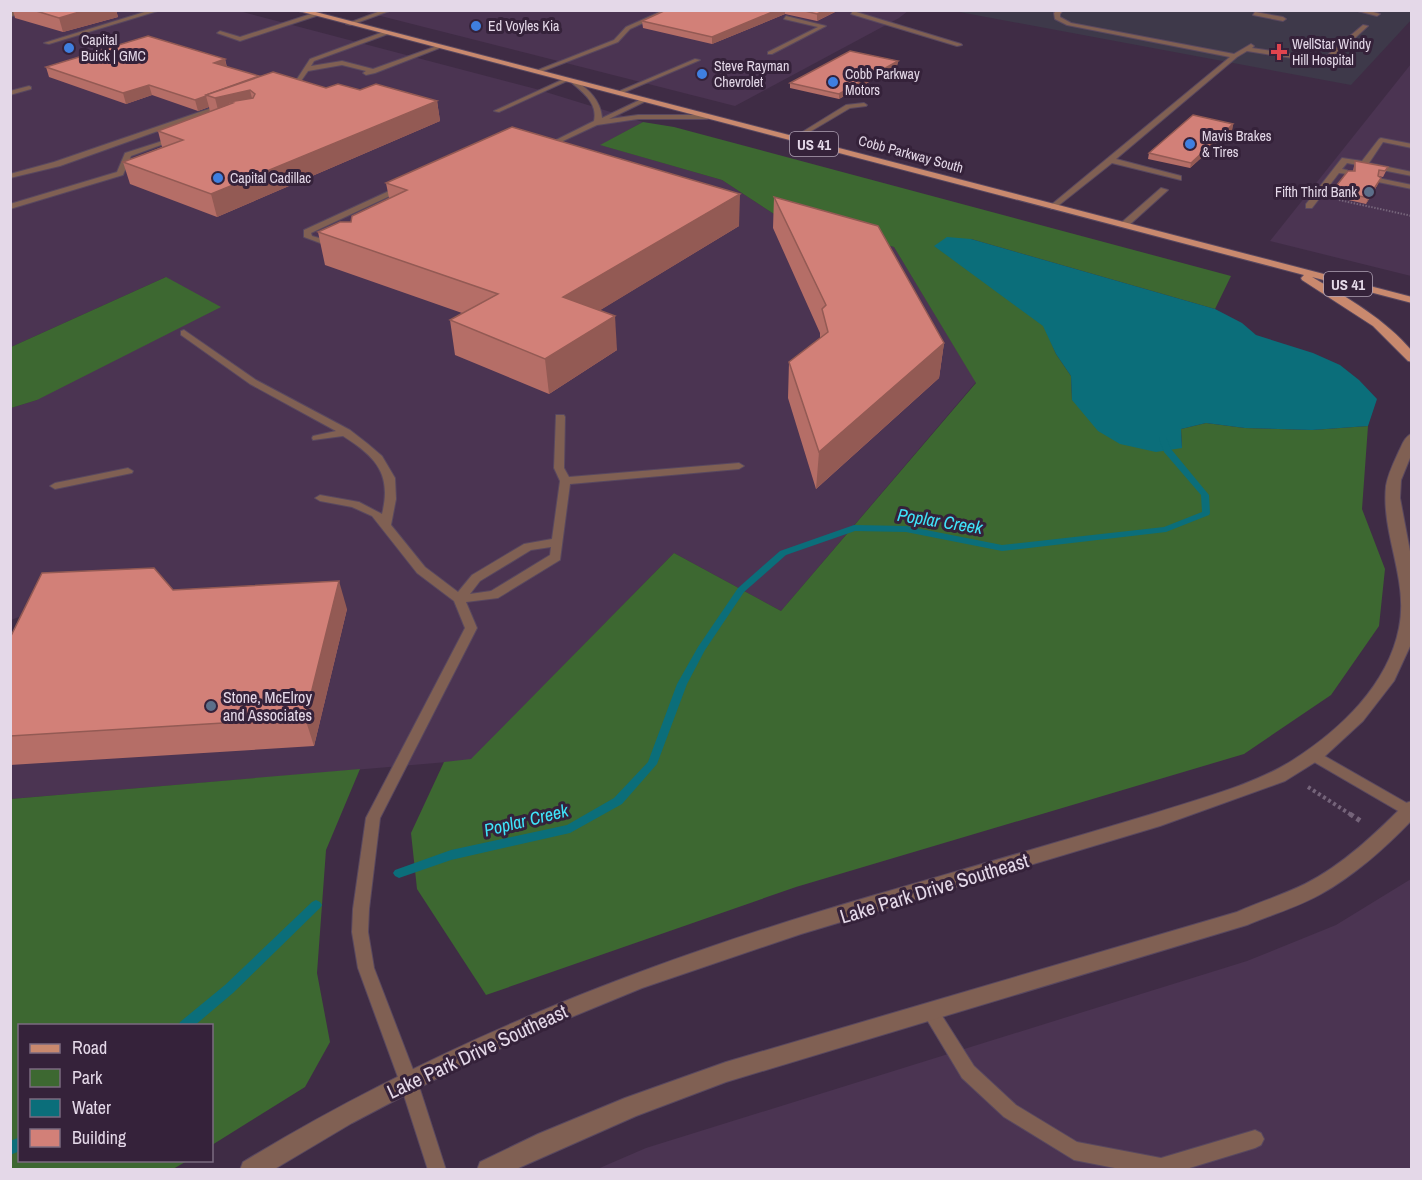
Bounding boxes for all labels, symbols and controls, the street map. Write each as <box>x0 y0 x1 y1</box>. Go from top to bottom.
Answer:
place label: Ed Voyles Kia <box>488 17 560 35</box>
marker: Ed Voyles Kia <box>469 19 483 33</box>
place label: Capital Buick | GMC <box>81 31 146 65</box>
place label: WellStar Windy Hill Hospital <box>1292 35 1371 69</box>
marker: Capital Buick | GMC <box>62 41 76 55</box>
marker: WellStar Windy Hill Hospital <box>1270 43 1288 61</box>
place label: Steve Rayman Chevrolet <box>714 57 789 91</box>
place label: Cobb Parkway Motors <box>845 65 920 99</box>
marker: Steve Rayman Chevrolet <box>695 67 709 81</box>
marker: Cobb Parkway Motors <box>826 75 840 89</box>
place label: Mavis Brakes & Tires <box>1202 127 1272 161</box>
street label: Cobb Parkway South <box>857 131 965 177</box>
road number: US 41 <box>790 132 838 156</box>
marker: Mavis Brakes & Tires <box>1183 137 1197 151</box>
place label: Capital Cadillac <box>230 169 311 187</box>
marker: Capital Cadillac <box>211 171 225 185</box>
place label: Fifth Third Bank <box>1275 183 1357 201</box>
marker: Fifth Third Bank <box>1362 185 1376 199</box>
road number: US 41 <box>1324 272 1372 296</box>
water label: Poplar Creek <box>896 502 985 540</box>
place label: Stone, McElroy and Associates <box>223 686 312 726</box>
marker: Stone, McElroy and Associates <box>204 699 218 713</box>
water label: Poplar Creek <box>481 797 571 843</box>
street label: Lake Park Drive Southeast <box>836 846 1032 930</box>
street label: Lake Park Drive Southeast <box>382 997 572 1105</box>
legend <box>18 1024 213 1162</box>
text: Road <box>72 1035 107 1060</box>
text: Park <box>72 1065 103 1090</box>
text: Water <box>72 1095 111 1120</box>
text: Building <box>72 1125 127 1150</box>

